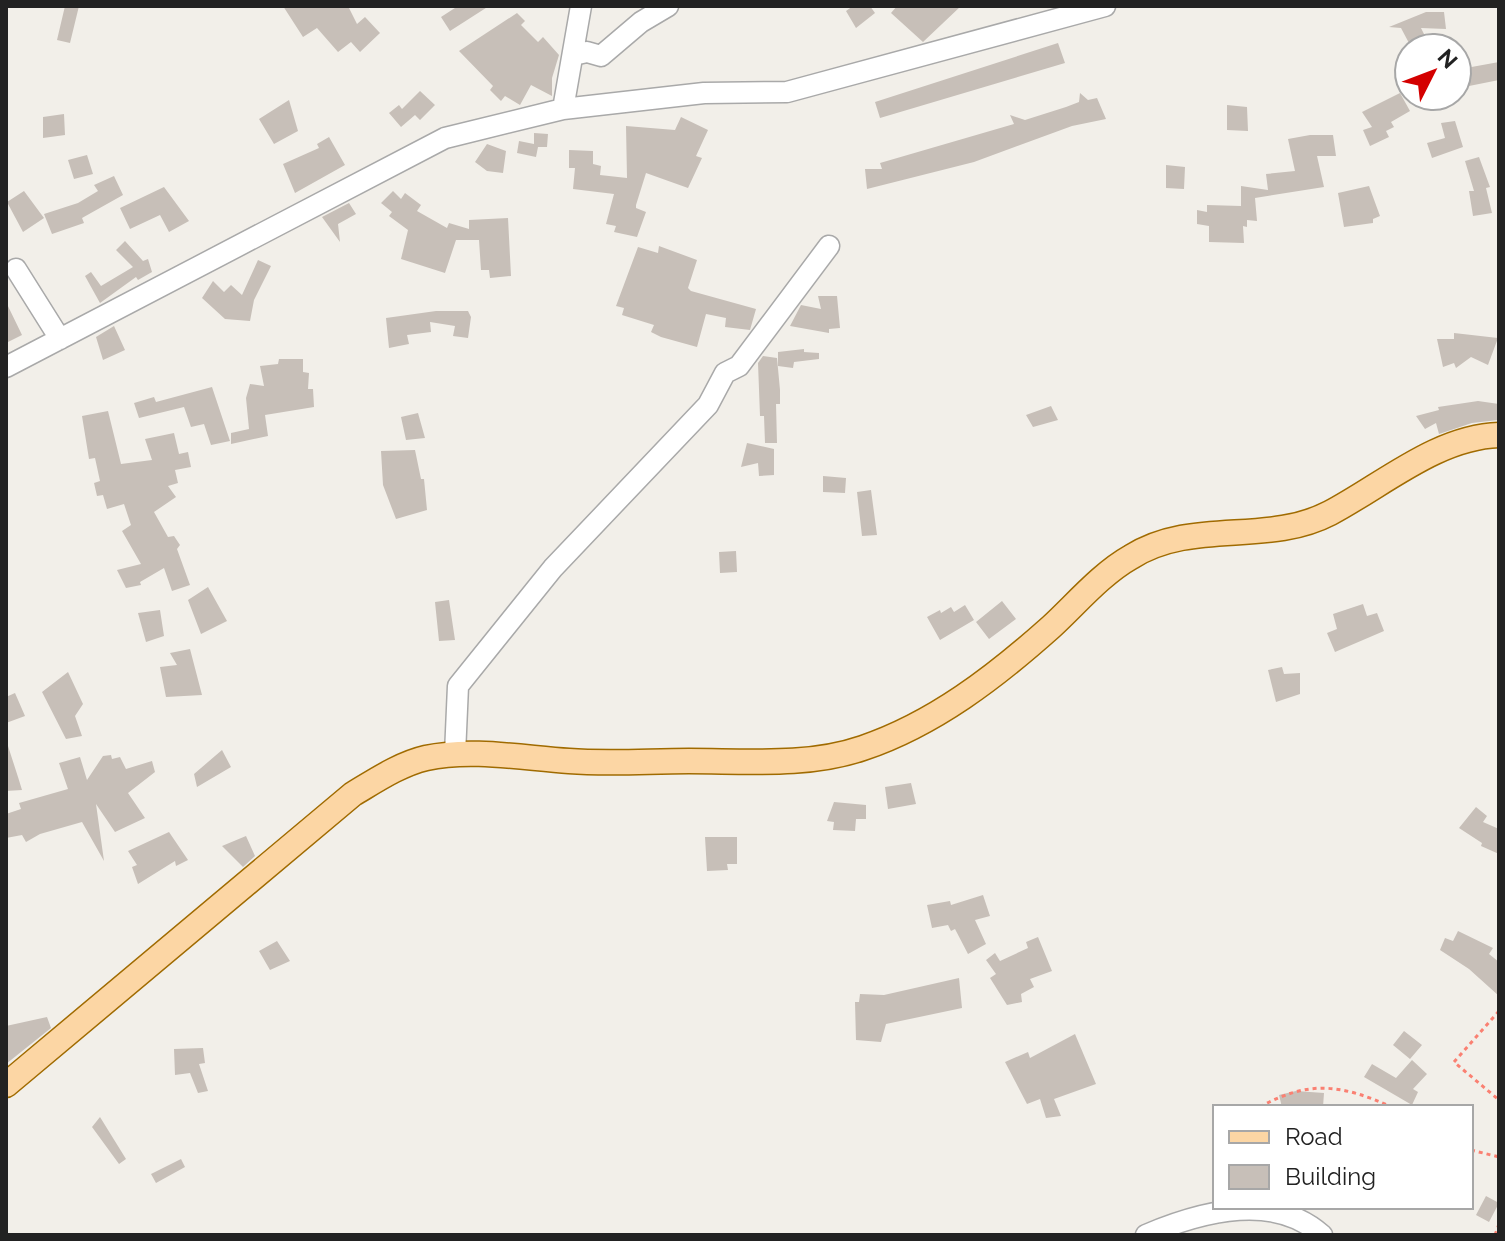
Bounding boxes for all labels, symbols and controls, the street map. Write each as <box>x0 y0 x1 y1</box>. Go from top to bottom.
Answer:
north arrow <box>1393 32 1473 112</box>
text: N <box>1433 44 1463 74</box>
legend <box>1213 1105 1473 1209</box>
text: Road <box>1285 1122 1343 1151</box>
text: Building <box>1285 1162 1376 1191</box>

